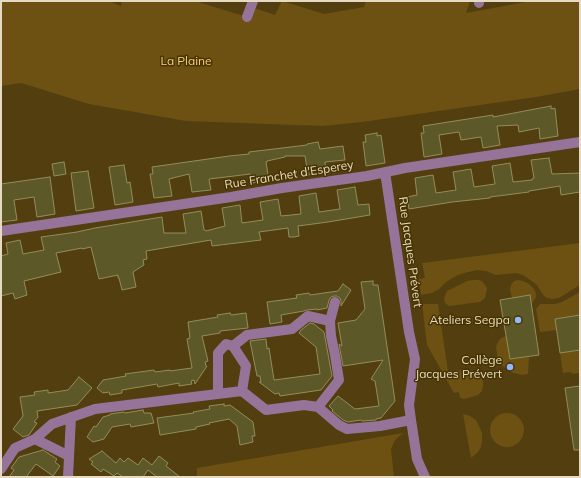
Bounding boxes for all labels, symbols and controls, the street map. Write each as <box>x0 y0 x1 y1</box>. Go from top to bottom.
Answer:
park label: La Plaine <box>160 54 212 68</box>
street label: Rue Franchet d'Esperey <box>223 158 355 192</box>
street label: Rue Jacques Prévert <box>395 196 425 308</box>
place label: Ateliers Segpa <box>429 313 510 327</box>
marker: Ateliers Segpa <box>513 315 523 325</box>
place label: Collège Jacques Prévert <box>415 353 502 381</box>
marker: Collège Jacques Prévert <box>505 362 515 372</box>

